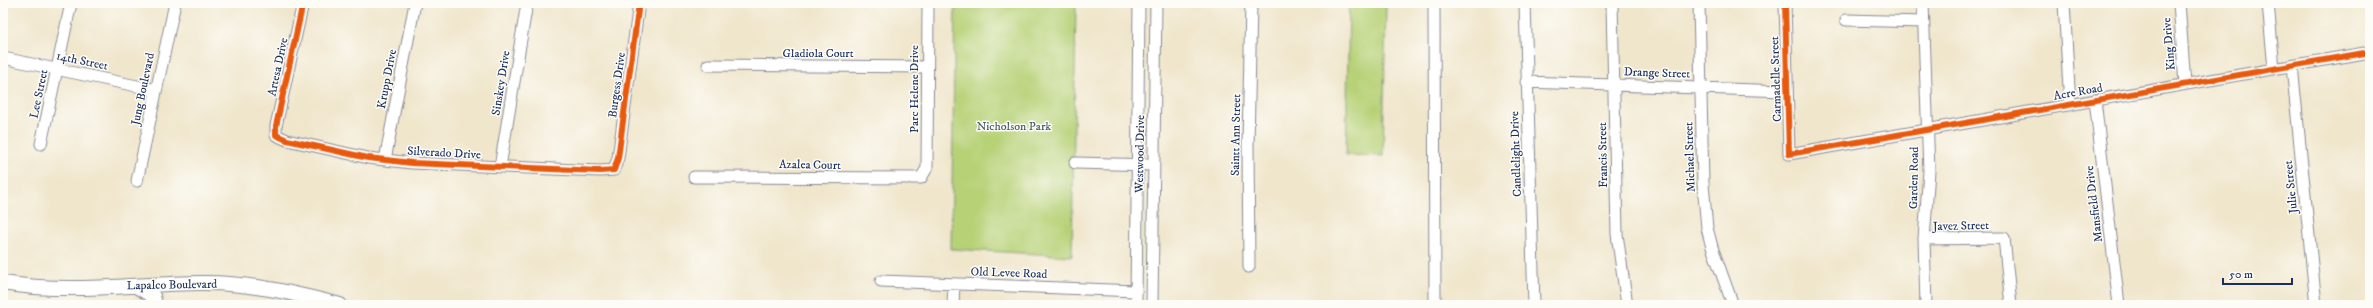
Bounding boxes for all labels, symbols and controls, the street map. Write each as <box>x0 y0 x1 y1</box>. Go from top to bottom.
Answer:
street label: King Drive <box>2159 17 2179 71</box>
street label: Artesa Drive <box>264 36 292 98</box>
street label: Carmadelle Street <box>1767 36 1785 122</box>
street label: Parc Helene Drive <box>907 45 922 133</box>
street label: Gladiola Court <box>782 46 854 61</box>
street label: 14th Street <box>55 48 109 74</box>
street label: Krupp Drive <box>374 48 400 110</box>
street label: Sinskey Drive <box>488 49 514 117</box>
street label: Jung Boulevard <box>128 51 158 128</box>
street label: Burgess Drive <box>605 51 629 119</box>
street label: Drange Street <box>1623 64 1691 82</box>
street label: Lee Street <box>27 68 52 120</box>
street label: Acre Road <box>2052 80 2104 104</box>
street label: Saintt Ann Street <box>1228 94 1244 176</box>
street label: Candlelight Drive <box>1507 111 1525 197</box>
street label: Westwood Drive <box>1132 115 1148 194</box>
park label: Nicholson Park <box>977 119 1051 134</box>
street label: Francis Street <box>1595 122 1611 188</box>
street label: Michael Street <box>1681 122 1699 192</box>
street label: Silverado Drive <box>407 144 481 162</box>
street label: Garden Road <box>1906 147 1922 209</box>
street label: Azalea Court <box>779 157 841 173</box>
street label: Julie Street <box>2281 160 2301 215</box>
street label: Mansfield Drive <box>2082 165 2106 243</box>
street label: Javez Street <box>1932 218 1989 234</box>
scale bar <box>2223 260 2292 286</box>
street label: Old Levee Road <box>970 264 1048 282</box>
text: 50 m <box>2229 267 2253 282</box>
street label: Lapalco Boulevard <box>127 277 217 293</box>

